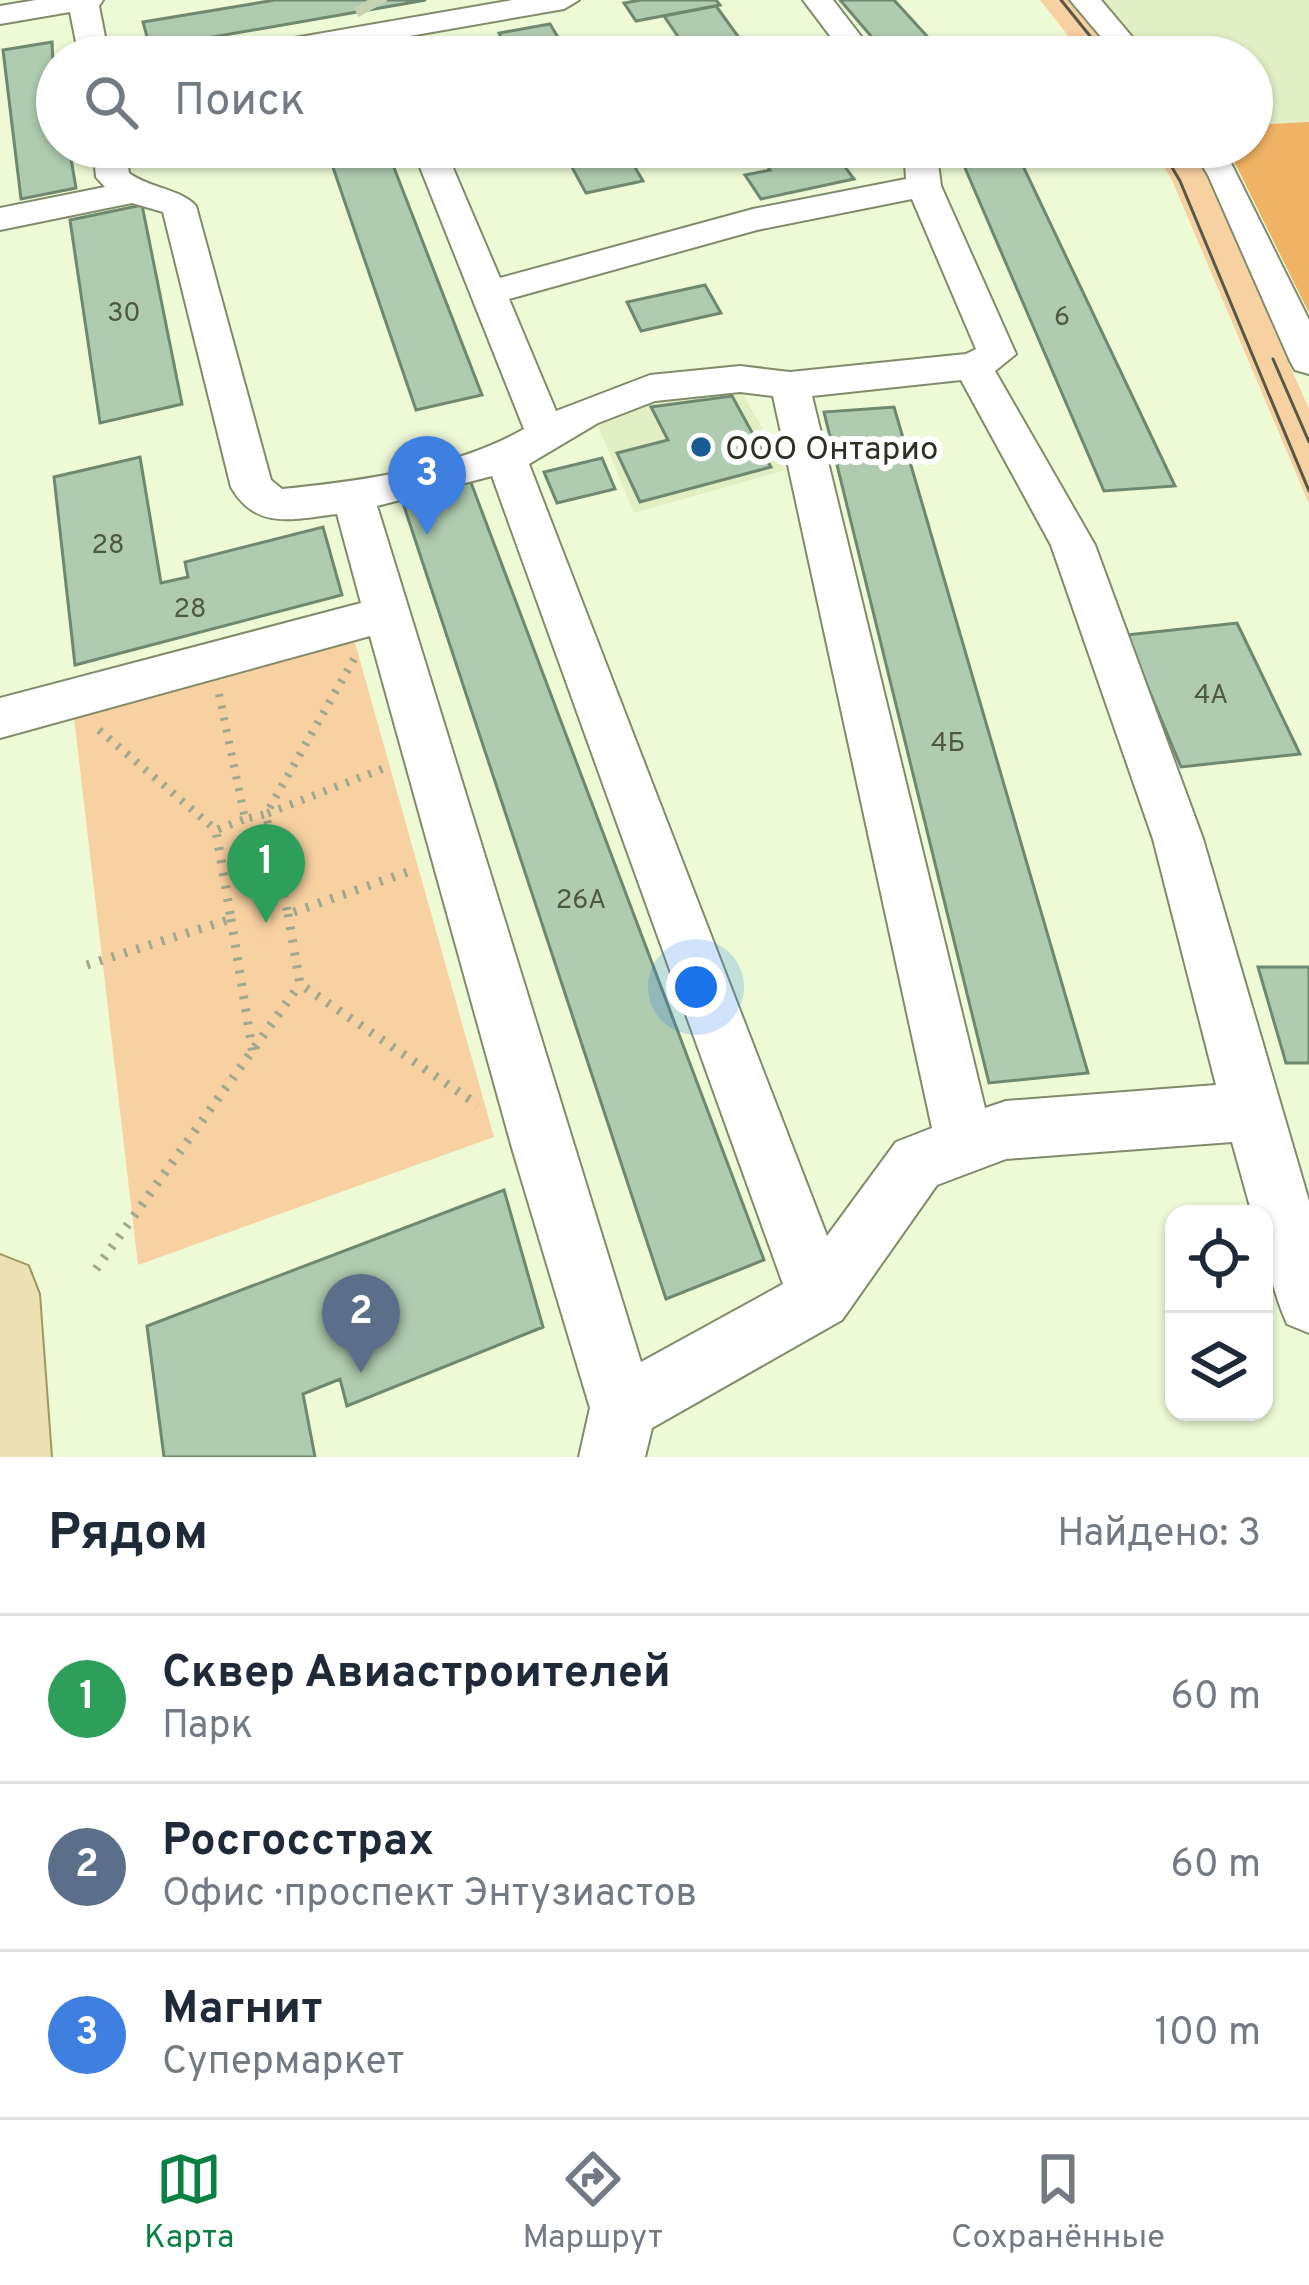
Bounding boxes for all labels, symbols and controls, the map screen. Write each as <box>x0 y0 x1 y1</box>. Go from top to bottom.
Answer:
search box <box>36 36 1273 168</box>
icon: search <box>78 69 144 135</box>
text: Поиск <box>174 74 305 131</box>
house number: 30 <box>107 297 141 331</box>
house number: 6 <box>1054 301 1070 335</box>
place label: ООО Онтарио <box>725 430 938 472</box>
marker: ООО Онтарио <box>688 434 714 460</box>
pin: 3 <box>388 436 466 535</box>
house number: 28 <box>91 529 125 563</box>
house number: 28 <box>173 593 207 627</box>
house number: 4А <box>1194 679 1228 713</box>
house number: 4Б <box>931 727 965 761</box>
pin: 1 <box>227 824 305 923</box>
house number: 26А <box>556 884 606 918</box>
your location <box>666 957 726 1017</box>
map controls <box>1165 1205 1273 1421</box>
button: locate <box>1165 1205 1273 1313</box>
pin: 2 <box>322 1274 400 1373</box>
button: layers <box>1165 1313 1273 1421</box>
text: Рядом <box>48 1503 208 1568</box>
text: Найдено: 3 <box>1057 1511 1261 1560</box>
text: Сквер Авиастроителей <box>162 1646 671 1703</box>
text: 1 <box>79 1674 95 1723</box>
text: 60 m <box>1170 1674 1261 1723</box>
text: Парк <box>162 1703 253 1752</box>
text: Росгосстрах <box>162 1814 434 1871</box>
text: 2 <box>75 1842 99 1891</box>
text: 60 m <box>1170 1842 1261 1891</box>
text: Офис · проспект Энтузиастов <box>162 1871 697 1920</box>
text: Магнит <box>162 1982 322 2039</box>
text: 3 <box>75 2010 99 2059</box>
text: 100 m <box>1154 2010 1261 2059</box>
text: Супермаркет <box>162 2039 405 2088</box>
tab: Карта <box>144 2146 234 2260</box>
tab: Маршрут <box>522 2146 663 2260</box>
tab: Сохранённые <box>951 2146 1165 2260</box>

